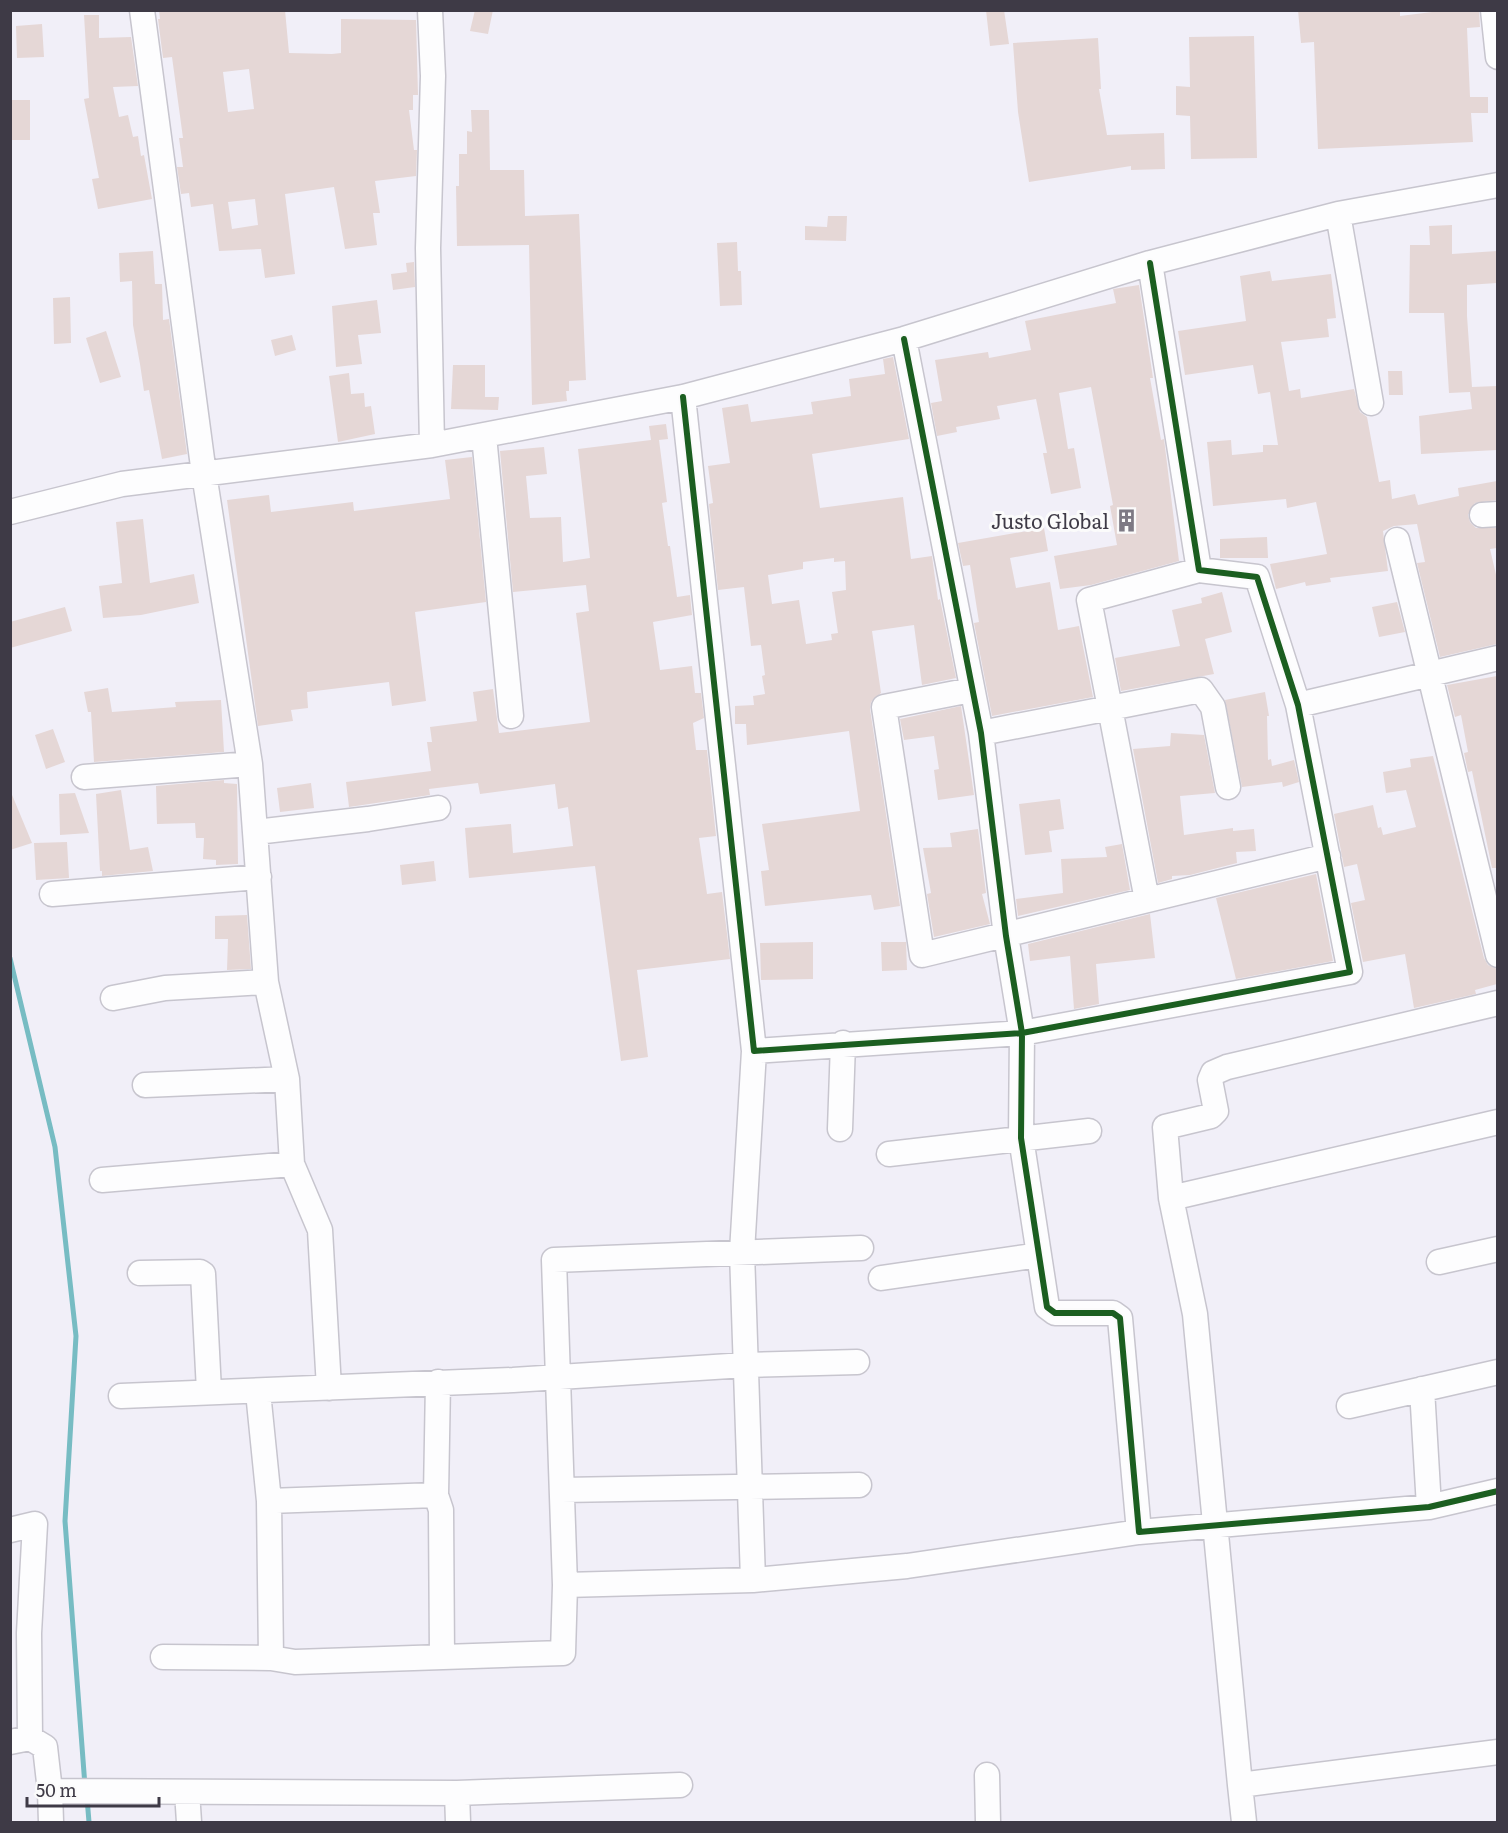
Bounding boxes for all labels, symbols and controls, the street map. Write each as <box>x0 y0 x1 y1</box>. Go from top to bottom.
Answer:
place label: Justo Global <box>991 505 1109 535</box>
building icon: Justo Global <box>1114 507 1140 533</box>
scale bar <box>27 1770 159 1808</box>
text: 50 m <box>36 1776 77 1803</box>

